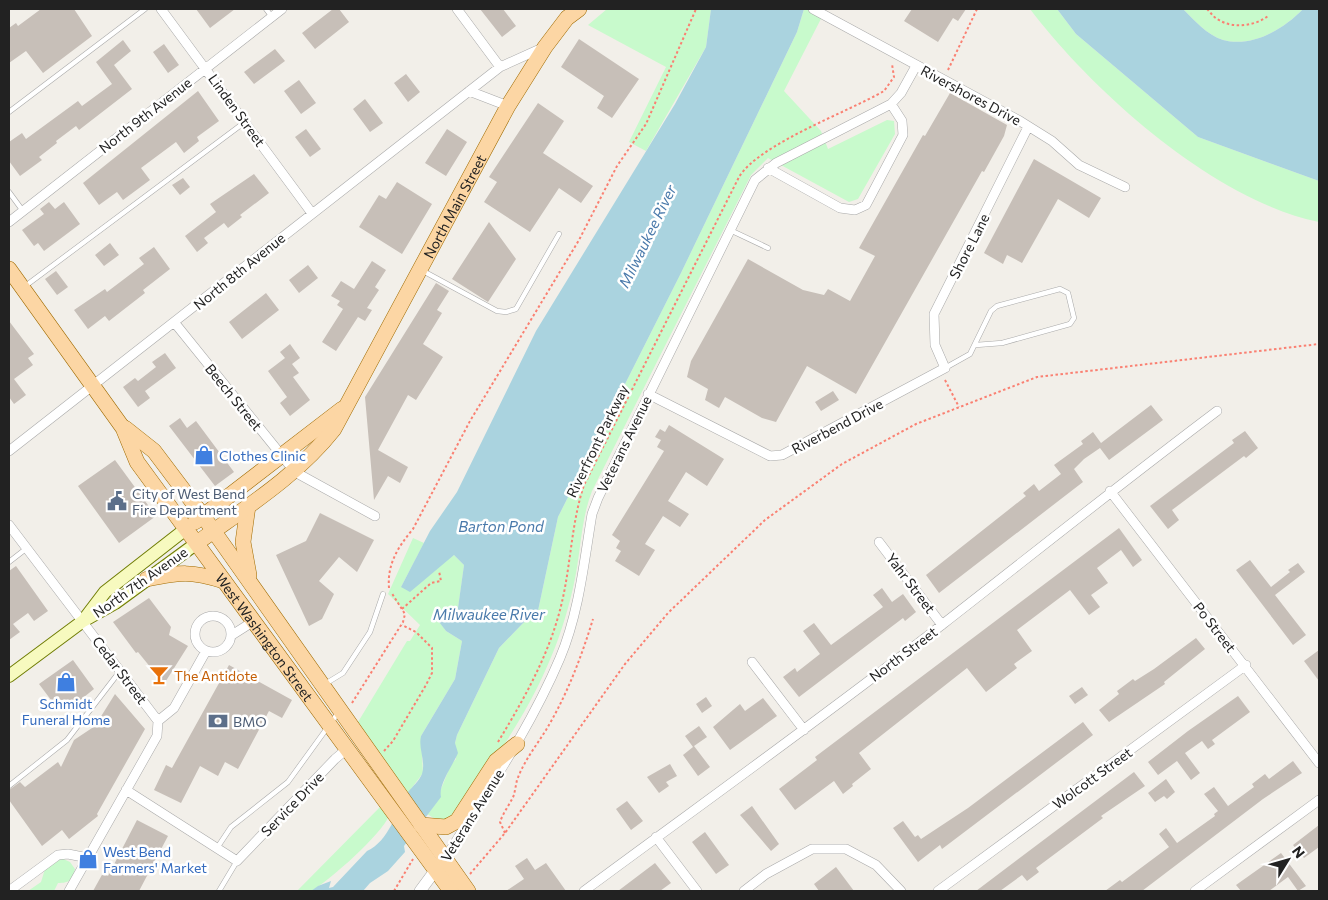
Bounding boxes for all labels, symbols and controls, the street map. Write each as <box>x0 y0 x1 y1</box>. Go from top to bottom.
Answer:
street label: Rivershores Drive <box>918 61 1024 129</box>
street label: Linden Street <box>205 70 269 150</box>
street label: North 9th Avenue <box>95 74 195 156</box>
street label: North Main Street <box>419 151 489 261</box>
water label: Milwaukee River <box>614 181 680 290</box>
street label: Shore Lane <box>945 211 993 281</box>
street label: North 8th Avenue <box>190 229 288 313</box>
street label: Beech Street <box>202 360 266 434</box>
street label: Riverfront Parkway <box>562 382 632 500</box>
street label: Veterans Avenue <box>593 393 655 495</box>
street label: Riverbend Drive <box>788 395 886 457</box>
shop icon: Clothes Clinic <box>193 444 215 466</box>
place label: Clothes Clinic <box>219 447 306 464</box>
place label: City of West Bend Fire Department <box>132 485 245 518</box>
public building icon: City of West Bend Fire Department <box>106 490 128 512</box>
water label: Barton Pond <box>458 517 545 535</box>
street label: North 7th Avenue <box>89 543 191 621</box>
street label: Yahr Street <box>883 550 939 617</box>
street label: West Washington Street <box>212 569 318 704</box>
street label: Po Street <box>1190 598 1240 656</box>
water label: Milwaukee River <box>433 605 546 623</box>
street label: North Street <box>866 623 940 685</box>
street label: Cedar Street <box>89 633 151 707</box>
bar icon: The Antidote <box>148 664 170 686</box>
place label: The Antidote <box>174 667 257 684</box>
shop icon: Schmidt Funeral Home <box>55 671 77 693</box>
place label: Schmidt Funeral Home <box>22 695 110 728</box>
bank icon: BMO <box>207 710 229 732</box>
place label: BMO <box>233 713 267 730</box>
street label: Wolcott Street <box>1049 743 1135 813</box>
street label: Veterans Avenue <box>437 766 507 864</box>
street label: Service Drive <box>257 768 327 840</box>
north arrow <box>1263 835 1313 885</box>
place label: West Bend Farmers' Market <box>103 843 207 876</box>
text: N <box>1289 843 1309 861</box>
shop icon: West Bend Farmers' Market <box>77 848 99 870</box>

